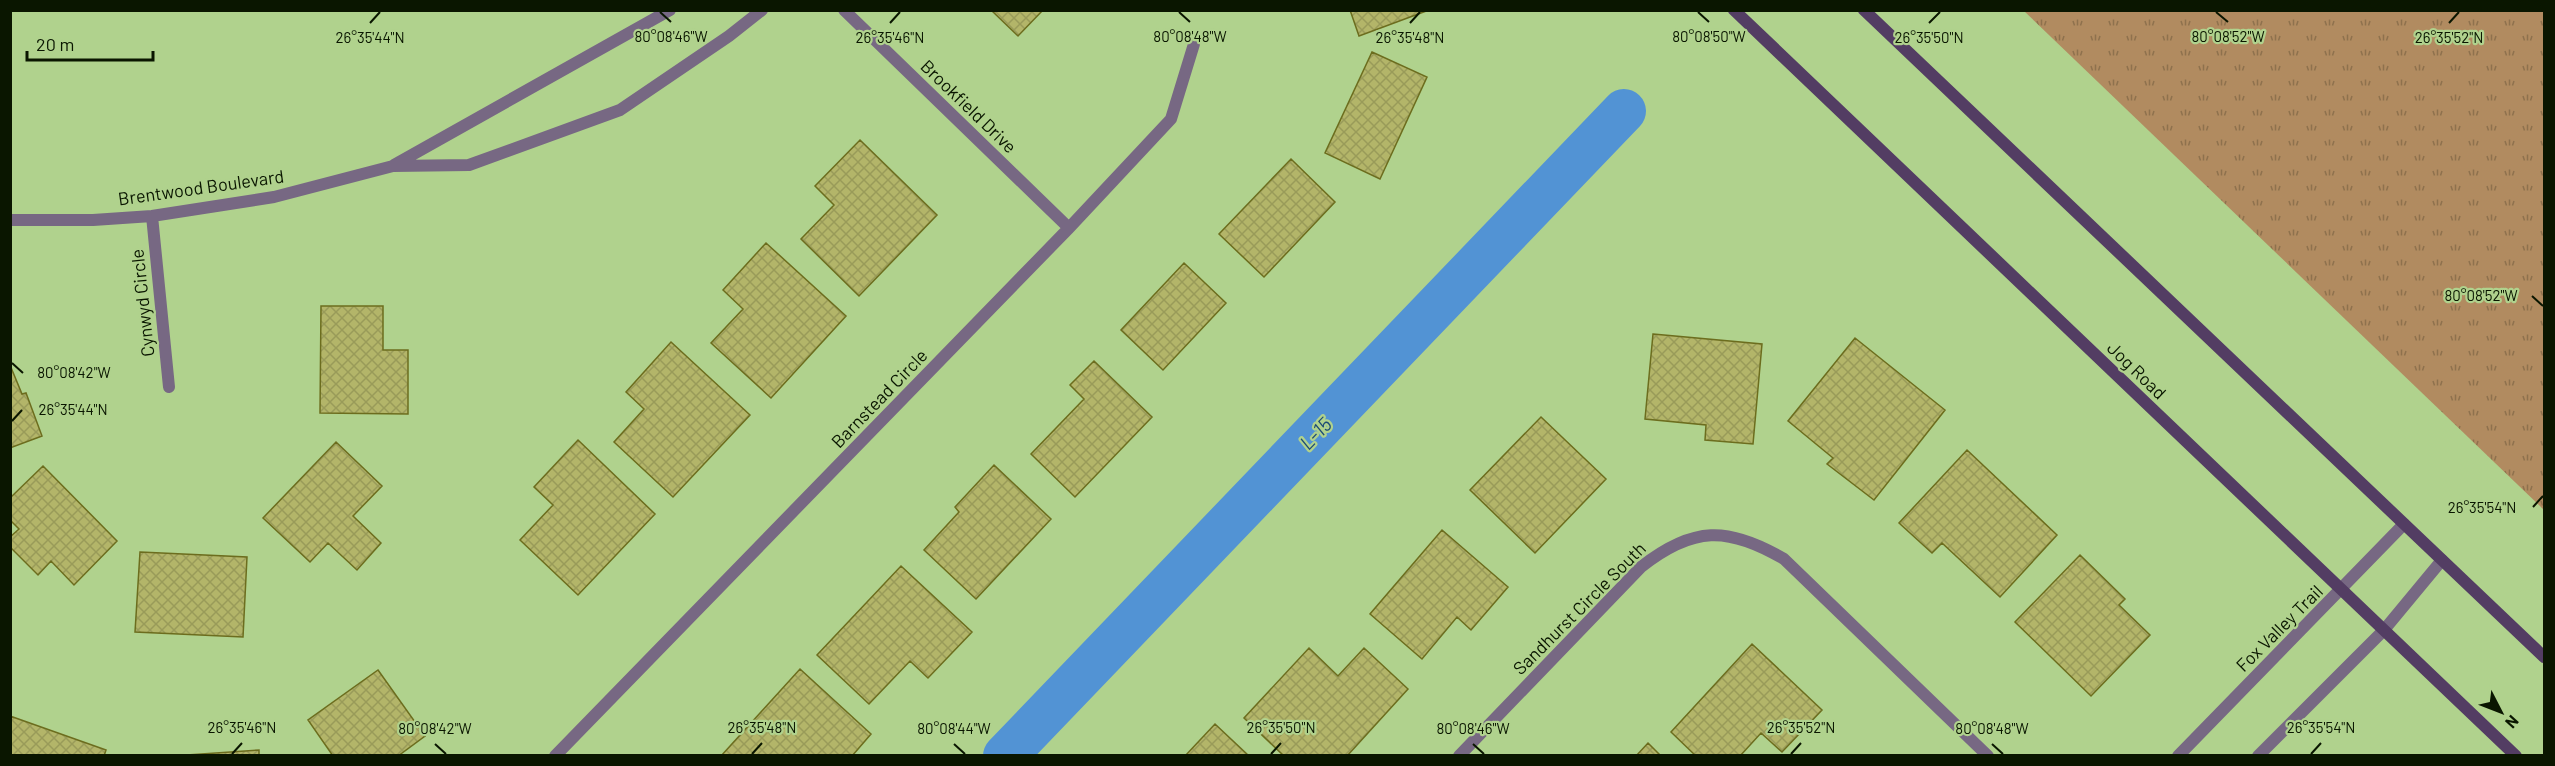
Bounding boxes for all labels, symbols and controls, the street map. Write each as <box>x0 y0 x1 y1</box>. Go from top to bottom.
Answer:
scale bar <box>27 24 153 62</box>
text: 80°08'46"W <box>634 27 708 45</box>
text: 80°08'48"W <box>1153 27 1227 45</box>
text: 80°08'50"W <box>1672 27 1746 45</box>
text: 80°08'52"W <box>2191 27 2265 45</box>
text: 26°35'44"N <box>335 28 405 46</box>
text: 26°35'46"N <box>856 28 924 46</box>
text: 26°35'48"N <box>1376 28 1444 46</box>
text: 26°35'50"N <box>1894 28 1964 46</box>
text: 26°35'52"N <box>2415 28 2483 46</box>
text: 20 m <box>36 33 74 55</box>
street label: Brookfield Drive <box>917 55 1021 157</box>
street label: Brentwood Boulevard <box>117 164 285 210</box>
street label: Cynwyd Circle <box>125 248 159 358</box>
text: 80°08'52"W <box>2444 286 2518 304</box>
street label: Jog Road <box>2103 337 2171 403</box>
street label: Barnstead Circle <box>826 344 932 452</box>
text: 80°08'42"W <box>37 363 111 381</box>
text: 26°35'44"N <box>38 400 108 418</box>
water label: L-15 <box>1294 412 1336 454</box>
text: 26°35'54"N <box>2448 498 2516 516</box>
street label: Sandhurst Circle South <box>1508 537 1650 679</box>
street label: Fox Valley Trail <box>2231 580 2327 676</box>
north arrow <box>2471 682 2531 742</box>
text: N <box>2502 712 2523 733</box>
text: 26°35'46"N <box>208 718 276 736</box>
text: 26°35'48"N <box>728 718 796 736</box>
text: 26°35'50"N <box>1246 718 1316 736</box>
text: 26°35'52"N <box>1767 718 1835 736</box>
text: 26°35'54"N <box>2287 718 2355 736</box>
text: 80°08'42"W <box>398 719 472 737</box>
text: 80°08'44"W <box>917 719 991 737</box>
text: 80°08'46"W <box>1436 719 1510 737</box>
text: 80°08'48"W <box>1955 719 2029 737</box>

